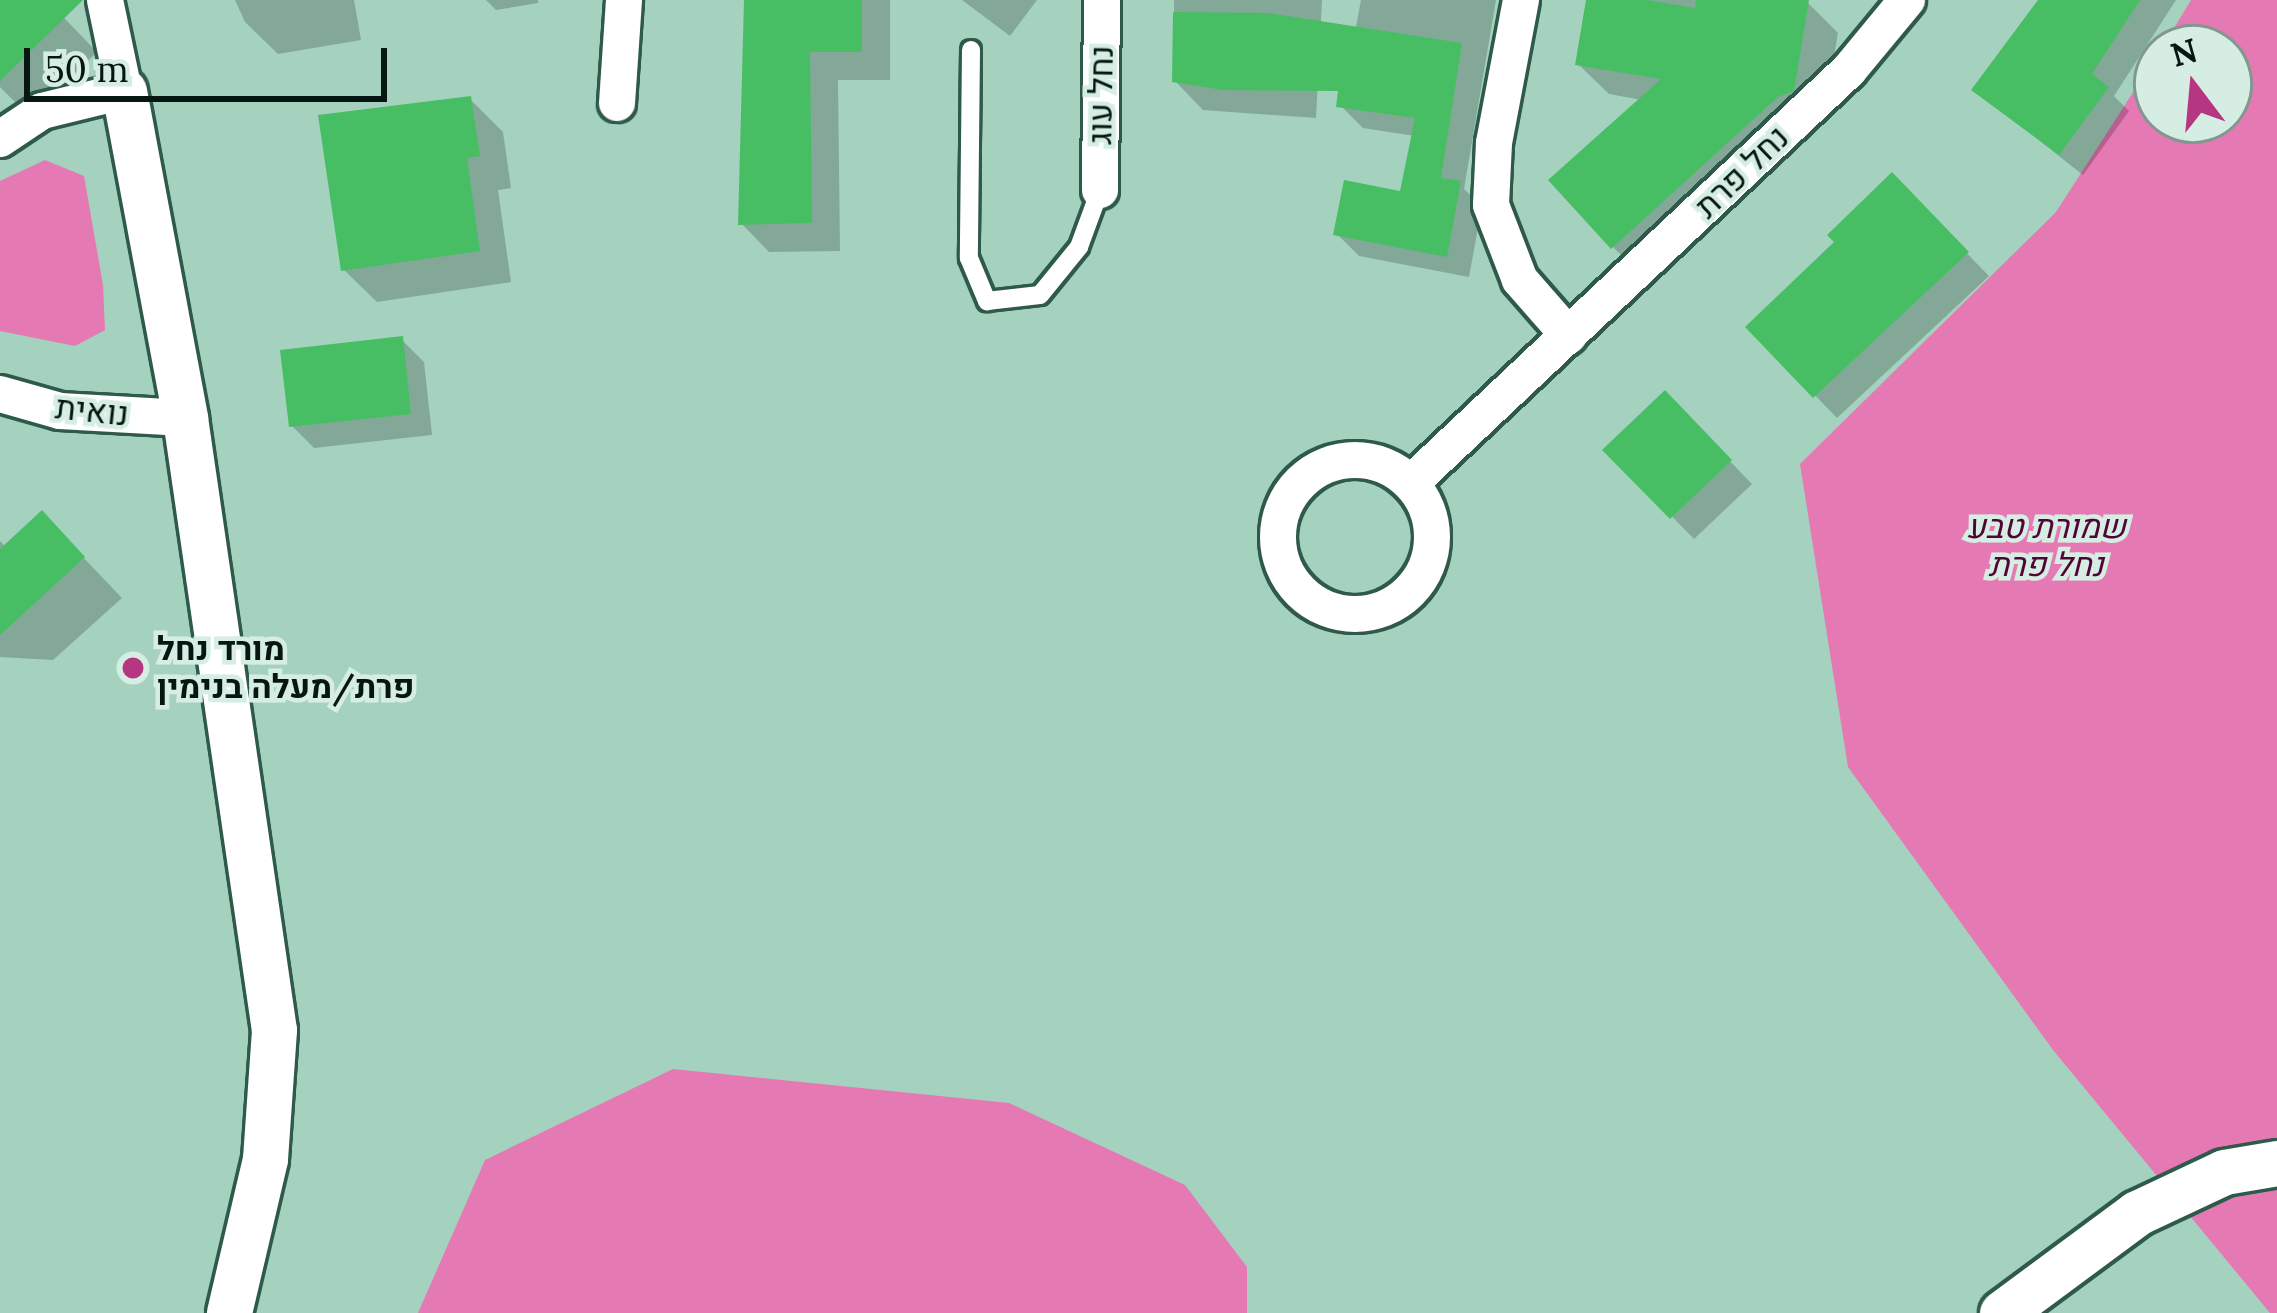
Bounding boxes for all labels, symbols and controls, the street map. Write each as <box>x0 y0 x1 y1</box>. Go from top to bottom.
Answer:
scale bar <box>30 24 393 98</box>
north arrow <box>2133 24 2253 144</box>
text: N <box>2166 29 2202 76</box>
street label: נחל עוג <box>1080 45 1122 145</box>
text: 50 m <box>45 46 129 92</box>
street label: נחל פרת <box>1687 118 1797 226</box>
street label: נואית <box>53 387 131 435</box>
park label: שמורת טבע נחל פרת <box>1966 507 2126 585</box>
place label: מורד נחל פרת/מעלה בנימין <box>157 629 415 707</box>
marker: מורד נחל פרת/מעלה בנימין <box>120 655 146 681</box>

